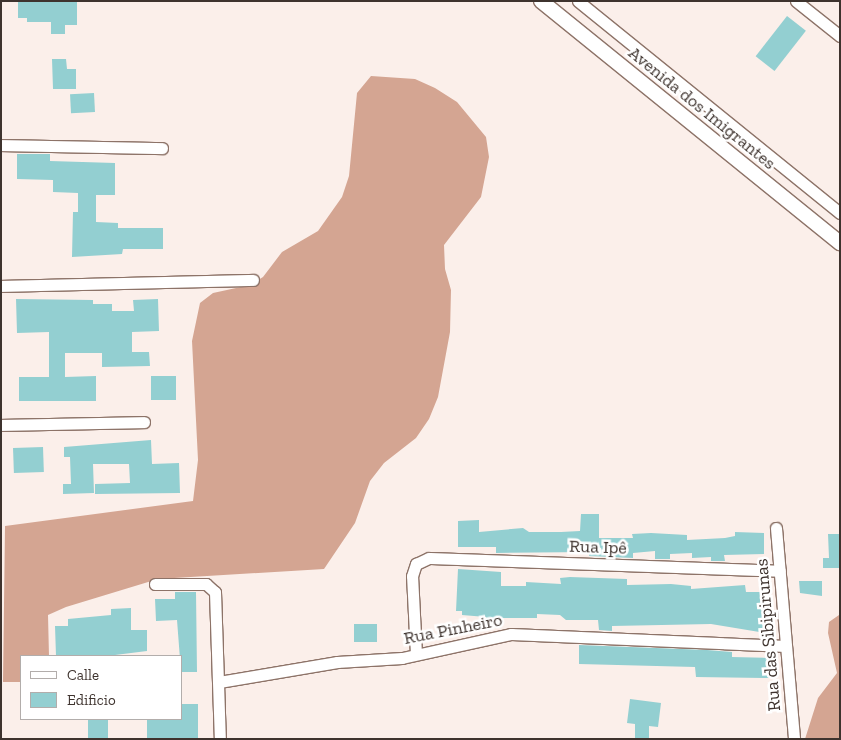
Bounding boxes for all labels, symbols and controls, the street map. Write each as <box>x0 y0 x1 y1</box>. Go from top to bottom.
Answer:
street label: Avenida dos Imigrantes <box>624 42 780 174</box>
street label: Rua Ipê <box>569 535 627 559</box>
street label: Rua das Sibipirunas <box>751 558 785 712</box>
street label: Rua Pinheiro <box>402 609 504 649</box>
legend <box>20 655 182 720</box>
text: Calle <box>67 666 99 684</box>
text: Edificio <box>67 691 116 709</box>

